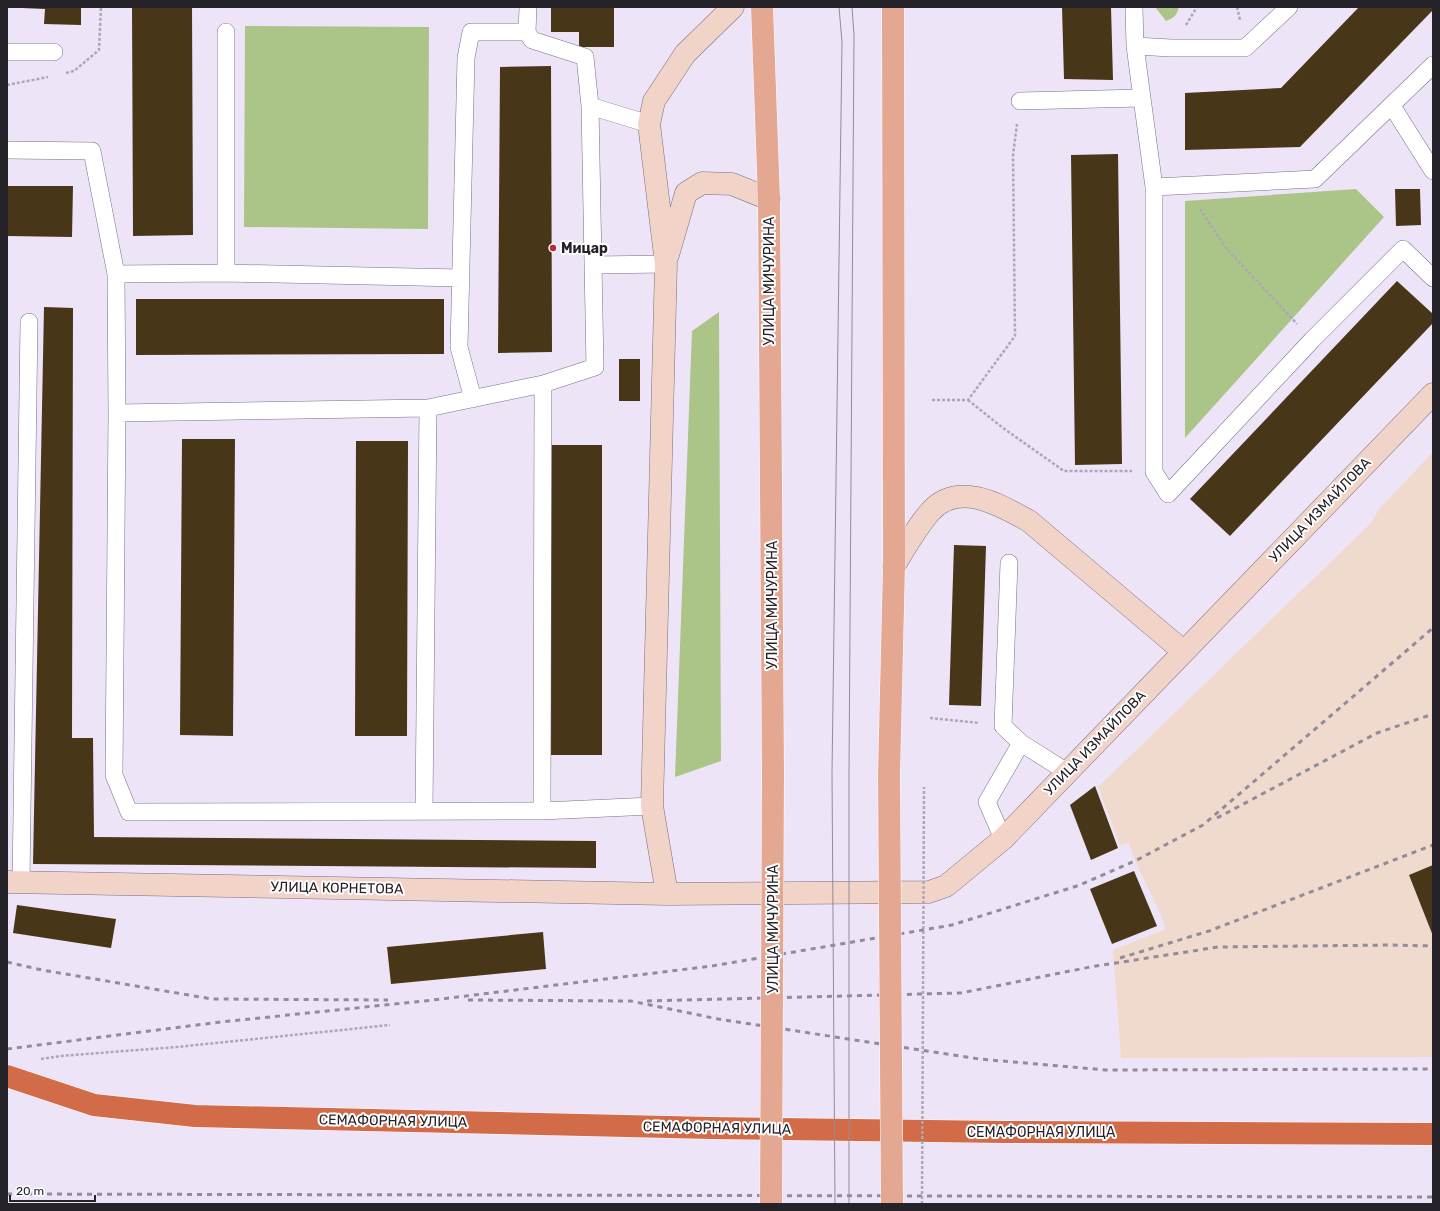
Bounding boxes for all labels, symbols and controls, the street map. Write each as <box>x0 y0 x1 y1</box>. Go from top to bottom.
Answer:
street label: УЛИЦА МИЧУРИНА <box>761 216 778 345</box>
place label: Мицар <box>561 240 608 257</box>
marker: Мицар <box>548 243 558 253</box>
street label: УЛИЦА ИЗМАЙЛОВА <box>1265 453 1375 566</box>
street label: УЛИЦА МИЧУРИНА <box>764 540 781 669</box>
street label: УЛИЦА ИЗМАЙЛОВА <box>1040 686 1150 799</box>
street label: УЛИЦА МИЧУРИНА <box>765 864 782 993</box>
street label: УЛИЦА КОРНЕТОВА <box>270 878 404 898</box>
street label: СЕМАФОРНАЯ УЛИЦА <box>319 1111 468 1131</box>
street label: СЕМАФОРНАЯ УЛИЦА <box>643 1118 792 1138</box>
street label: СЕМАФОРНАЯ УЛИЦА <box>967 1124 1116 1141</box>
scale bar <box>10 1177 95 1203</box>
text: 20 m <box>16 1184 44 1198</box>

